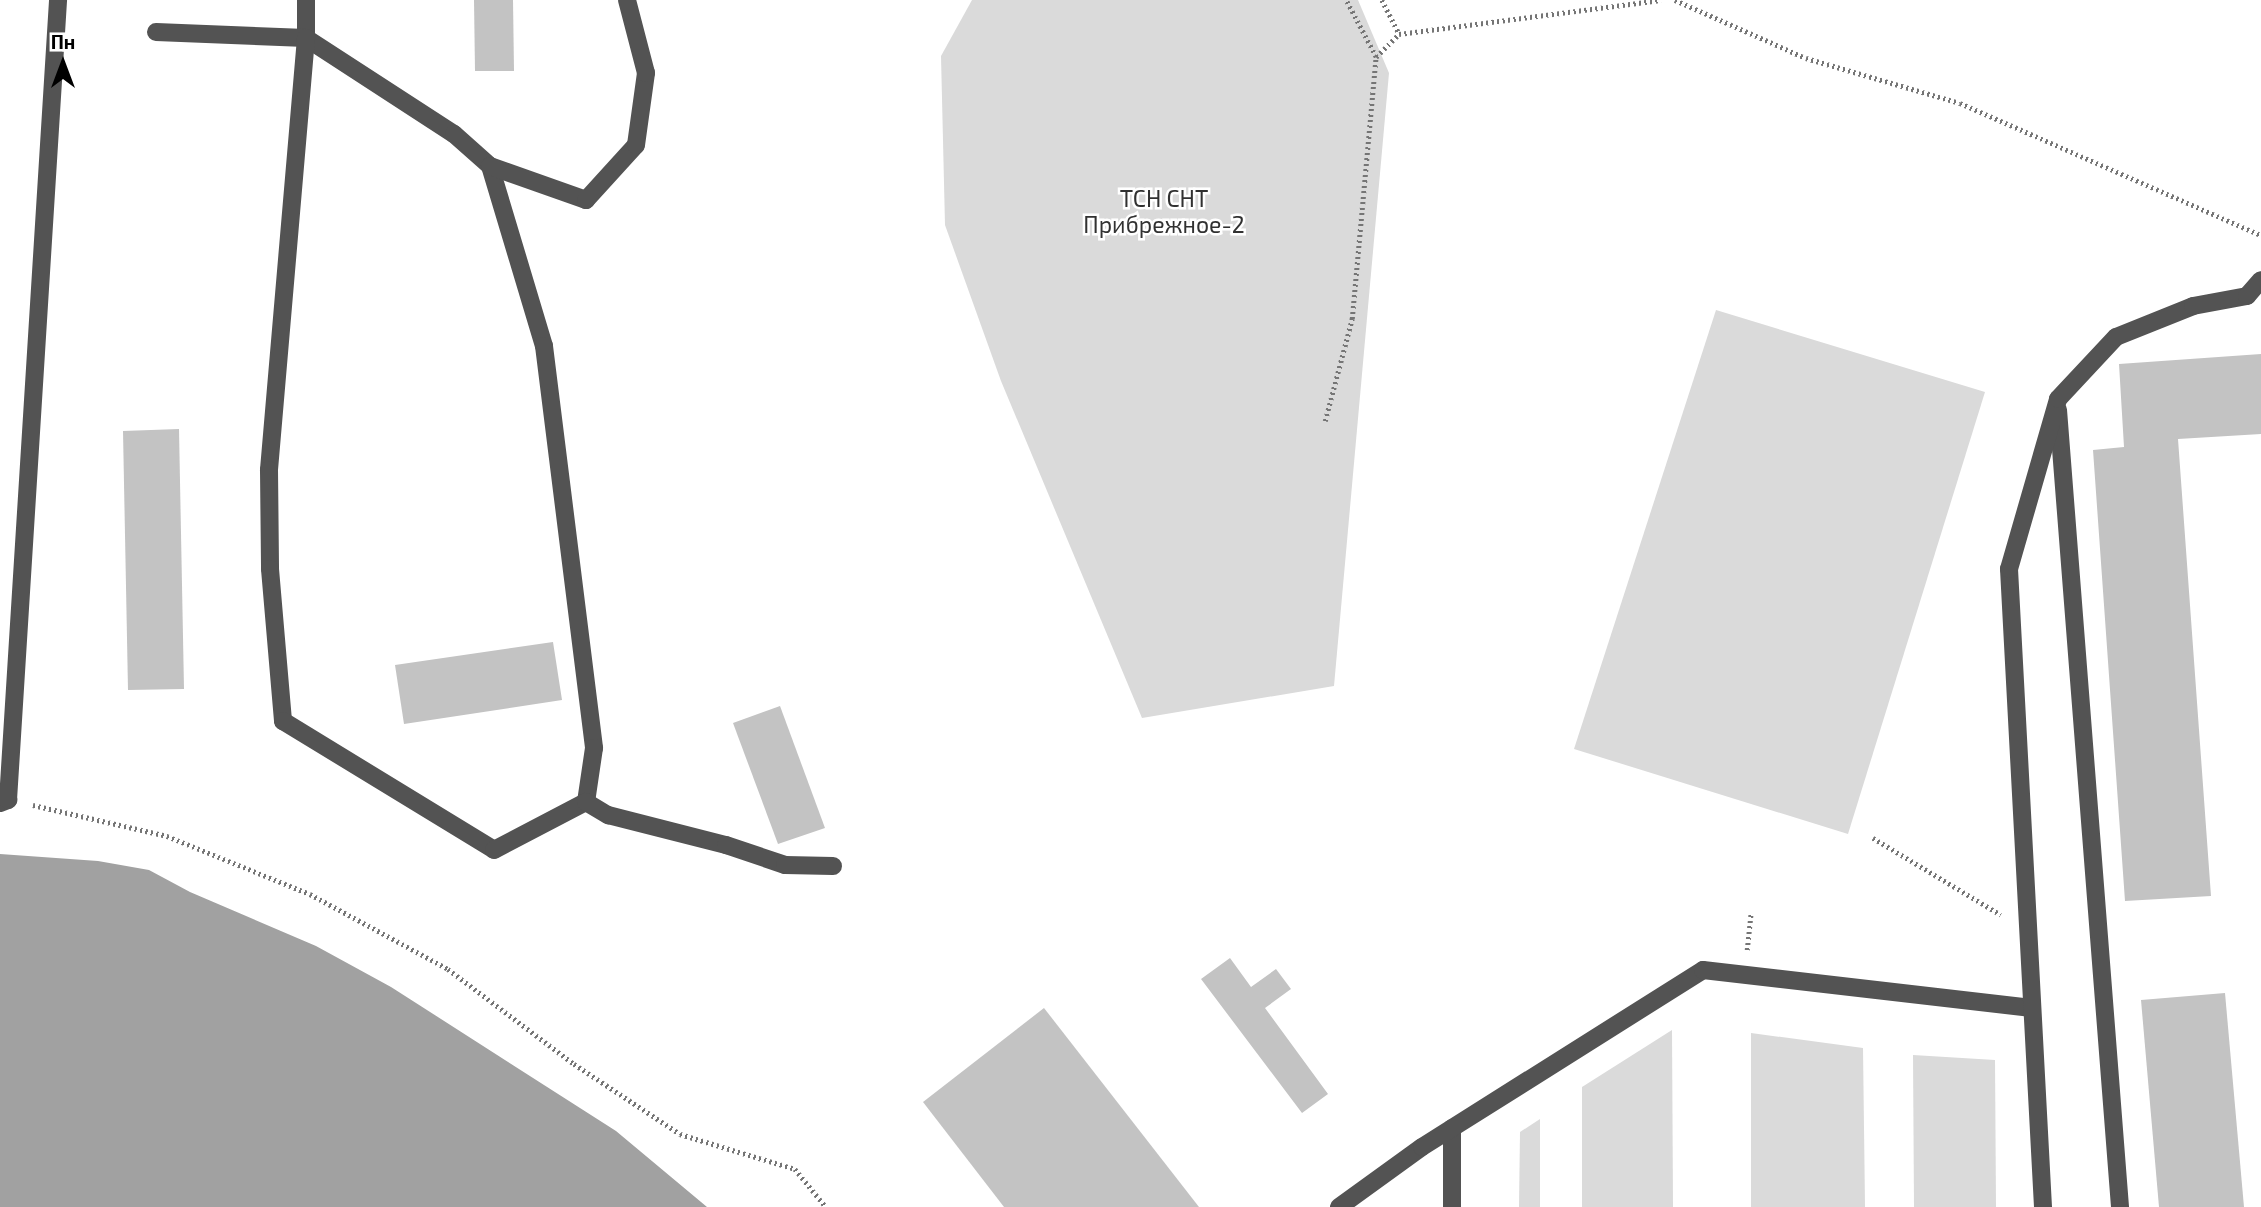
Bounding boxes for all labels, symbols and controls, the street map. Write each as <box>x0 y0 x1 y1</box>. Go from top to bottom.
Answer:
north arrow <box>28 28 98 98</box>
text: Пн <box>51 30 75 53</box>
park label: ТСН СНТ Прибрежное-2 <box>1083 184 1245 238</box>

